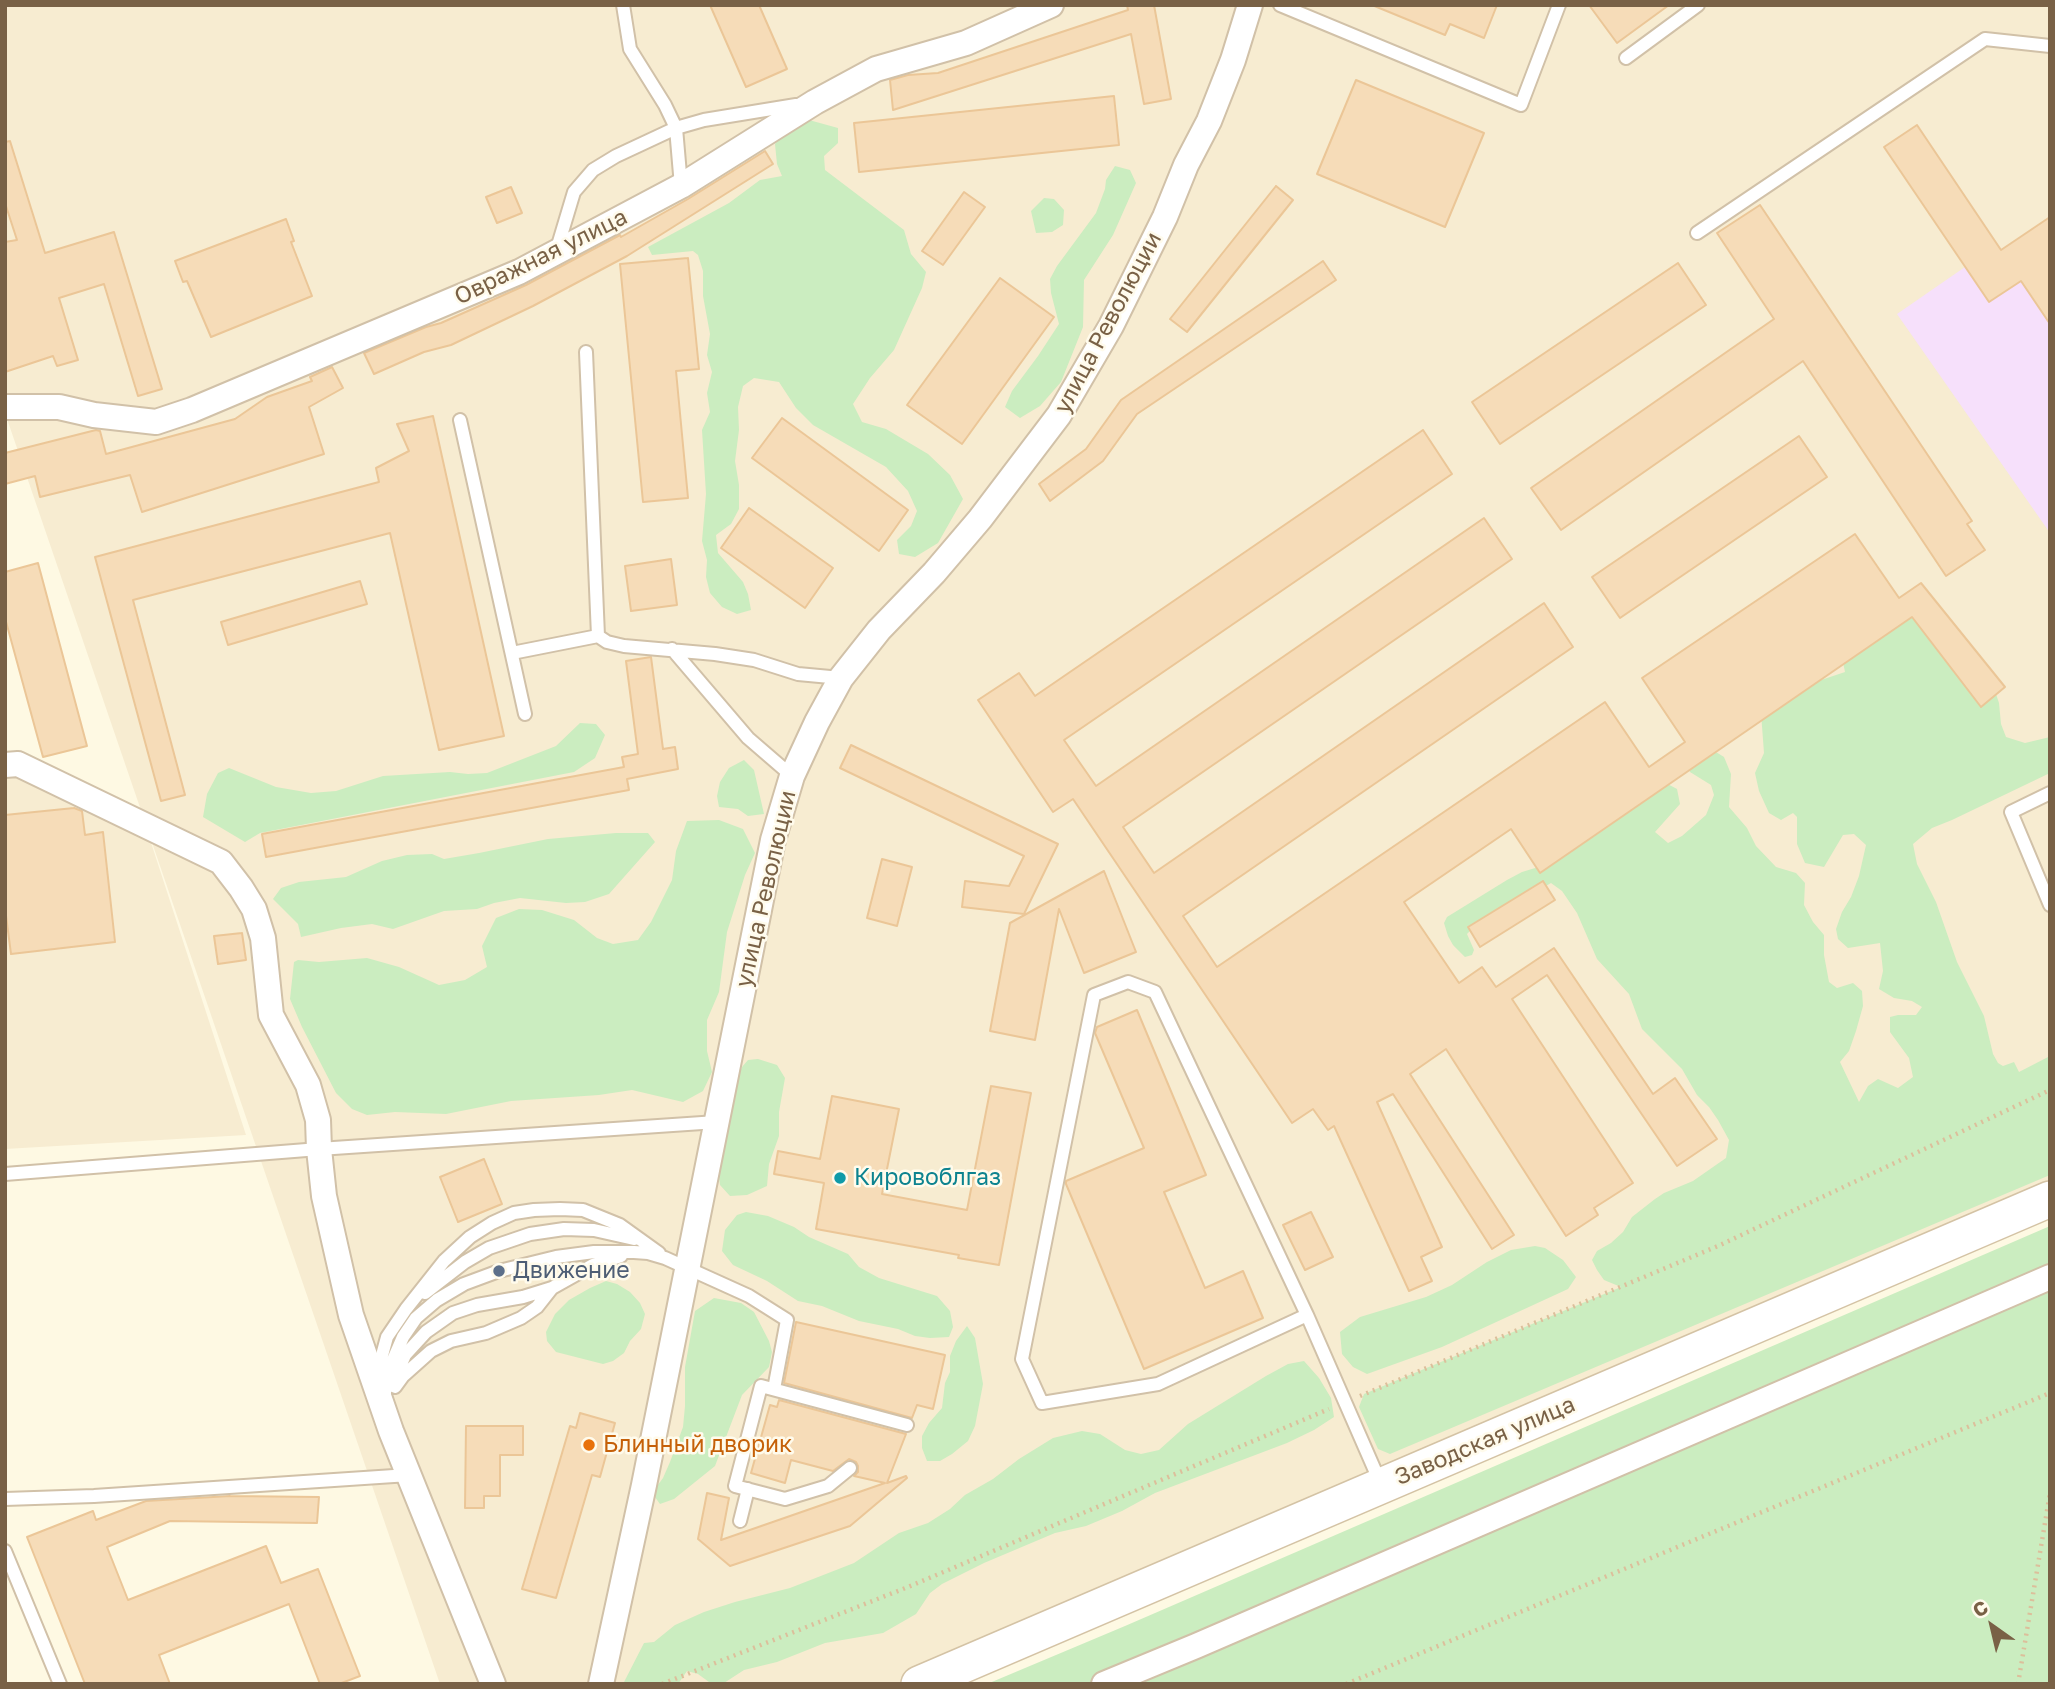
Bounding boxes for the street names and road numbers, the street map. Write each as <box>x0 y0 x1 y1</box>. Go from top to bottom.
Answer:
street label: Овражная улица <box>450 203 632 311</box>
street label: улица Революции <box>1049 228 1167 418</box>
street label: улица Революции <box>730 788 802 990</box>
street label: Заводская улица <box>1391 1391 1579 1491</box>

